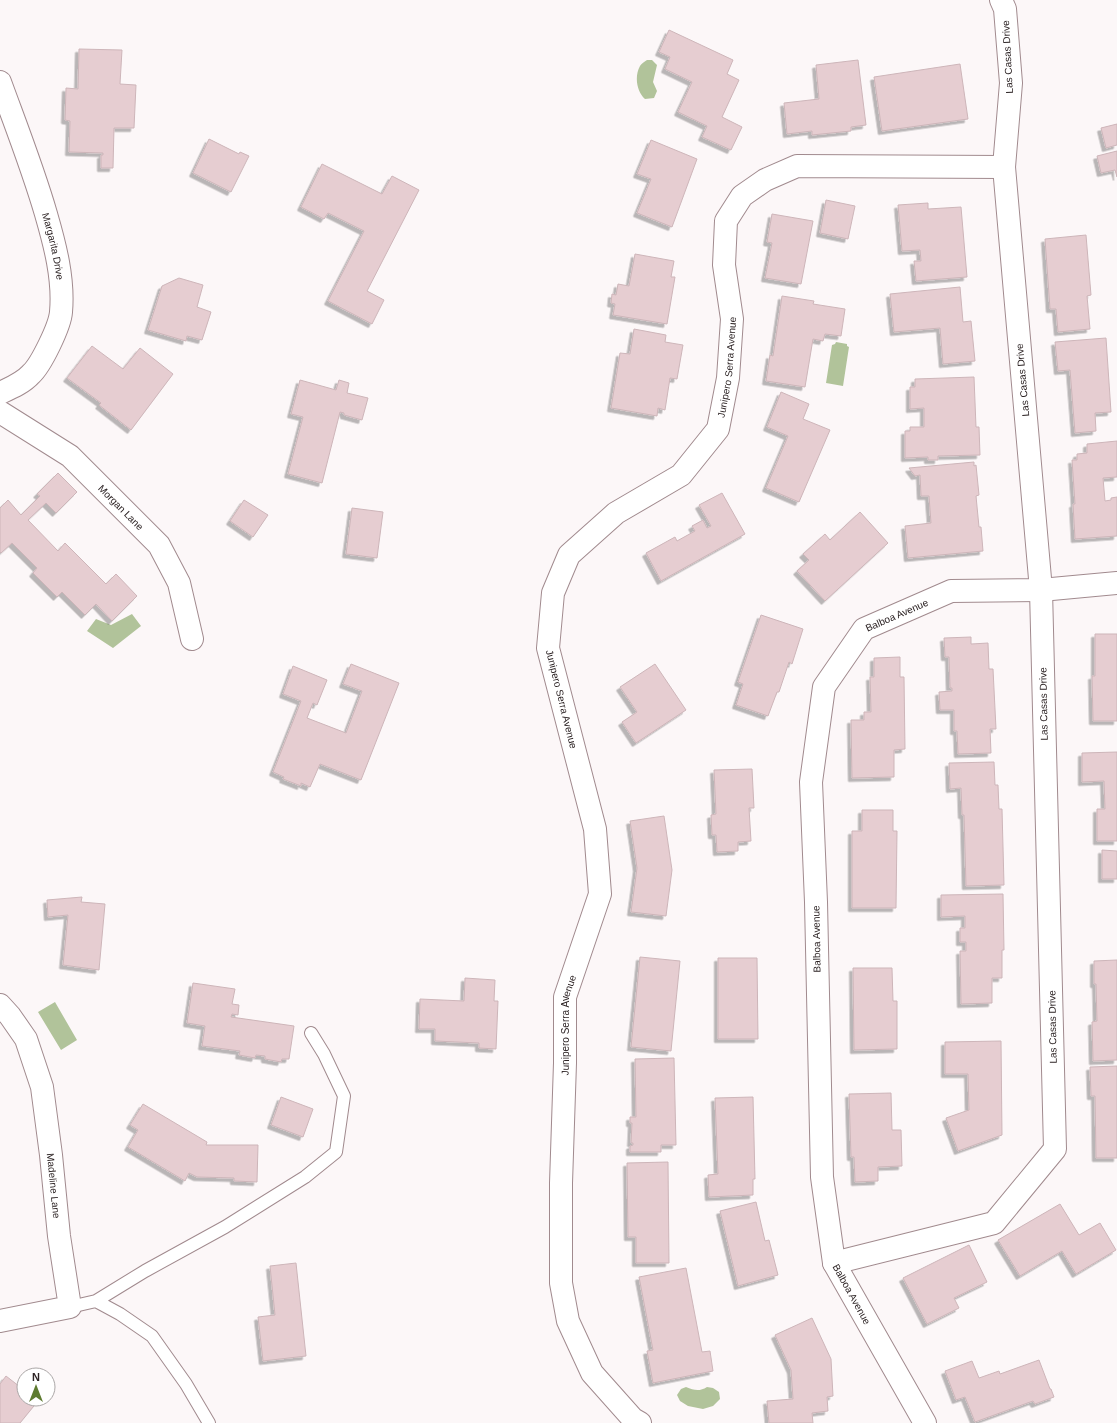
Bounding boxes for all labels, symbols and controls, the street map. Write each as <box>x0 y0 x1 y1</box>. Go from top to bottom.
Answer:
street label: Las Casas Drive <box>1000 20 1015 94</box>
street label: Margarita Drive <box>40 212 66 281</box>
street label: Junipero Serra Avenue <box>715 316 738 419</box>
street label: Las Casas Drive <box>1014 343 1031 417</box>
street label: Morgan Lane <box>96 483 146 533</box>
street label: Balboa Avenue <box>864 597 930 634</box>
street label: Junipero Serra Avenue <box>544 649 579 750</box>
street label: Las Casas Drive <box>1037 667 1050 741</box>
street label: Balboa Avenue <box>810 905 823 973</box>
street label: Junipero Serra Avenue <box>560 973 578 1076</box>
street label: Las Casas Drive <box>1046 990 1059 1064</box>
street label: Madeline Lane <box>45 1153 62 1219</box>
street label: Balboa Avenue <box>830 1262 873 1327</box>
north arrow <box>16 1367 56 1407</box>
text: N <box>32 1371 40 1383</box>

